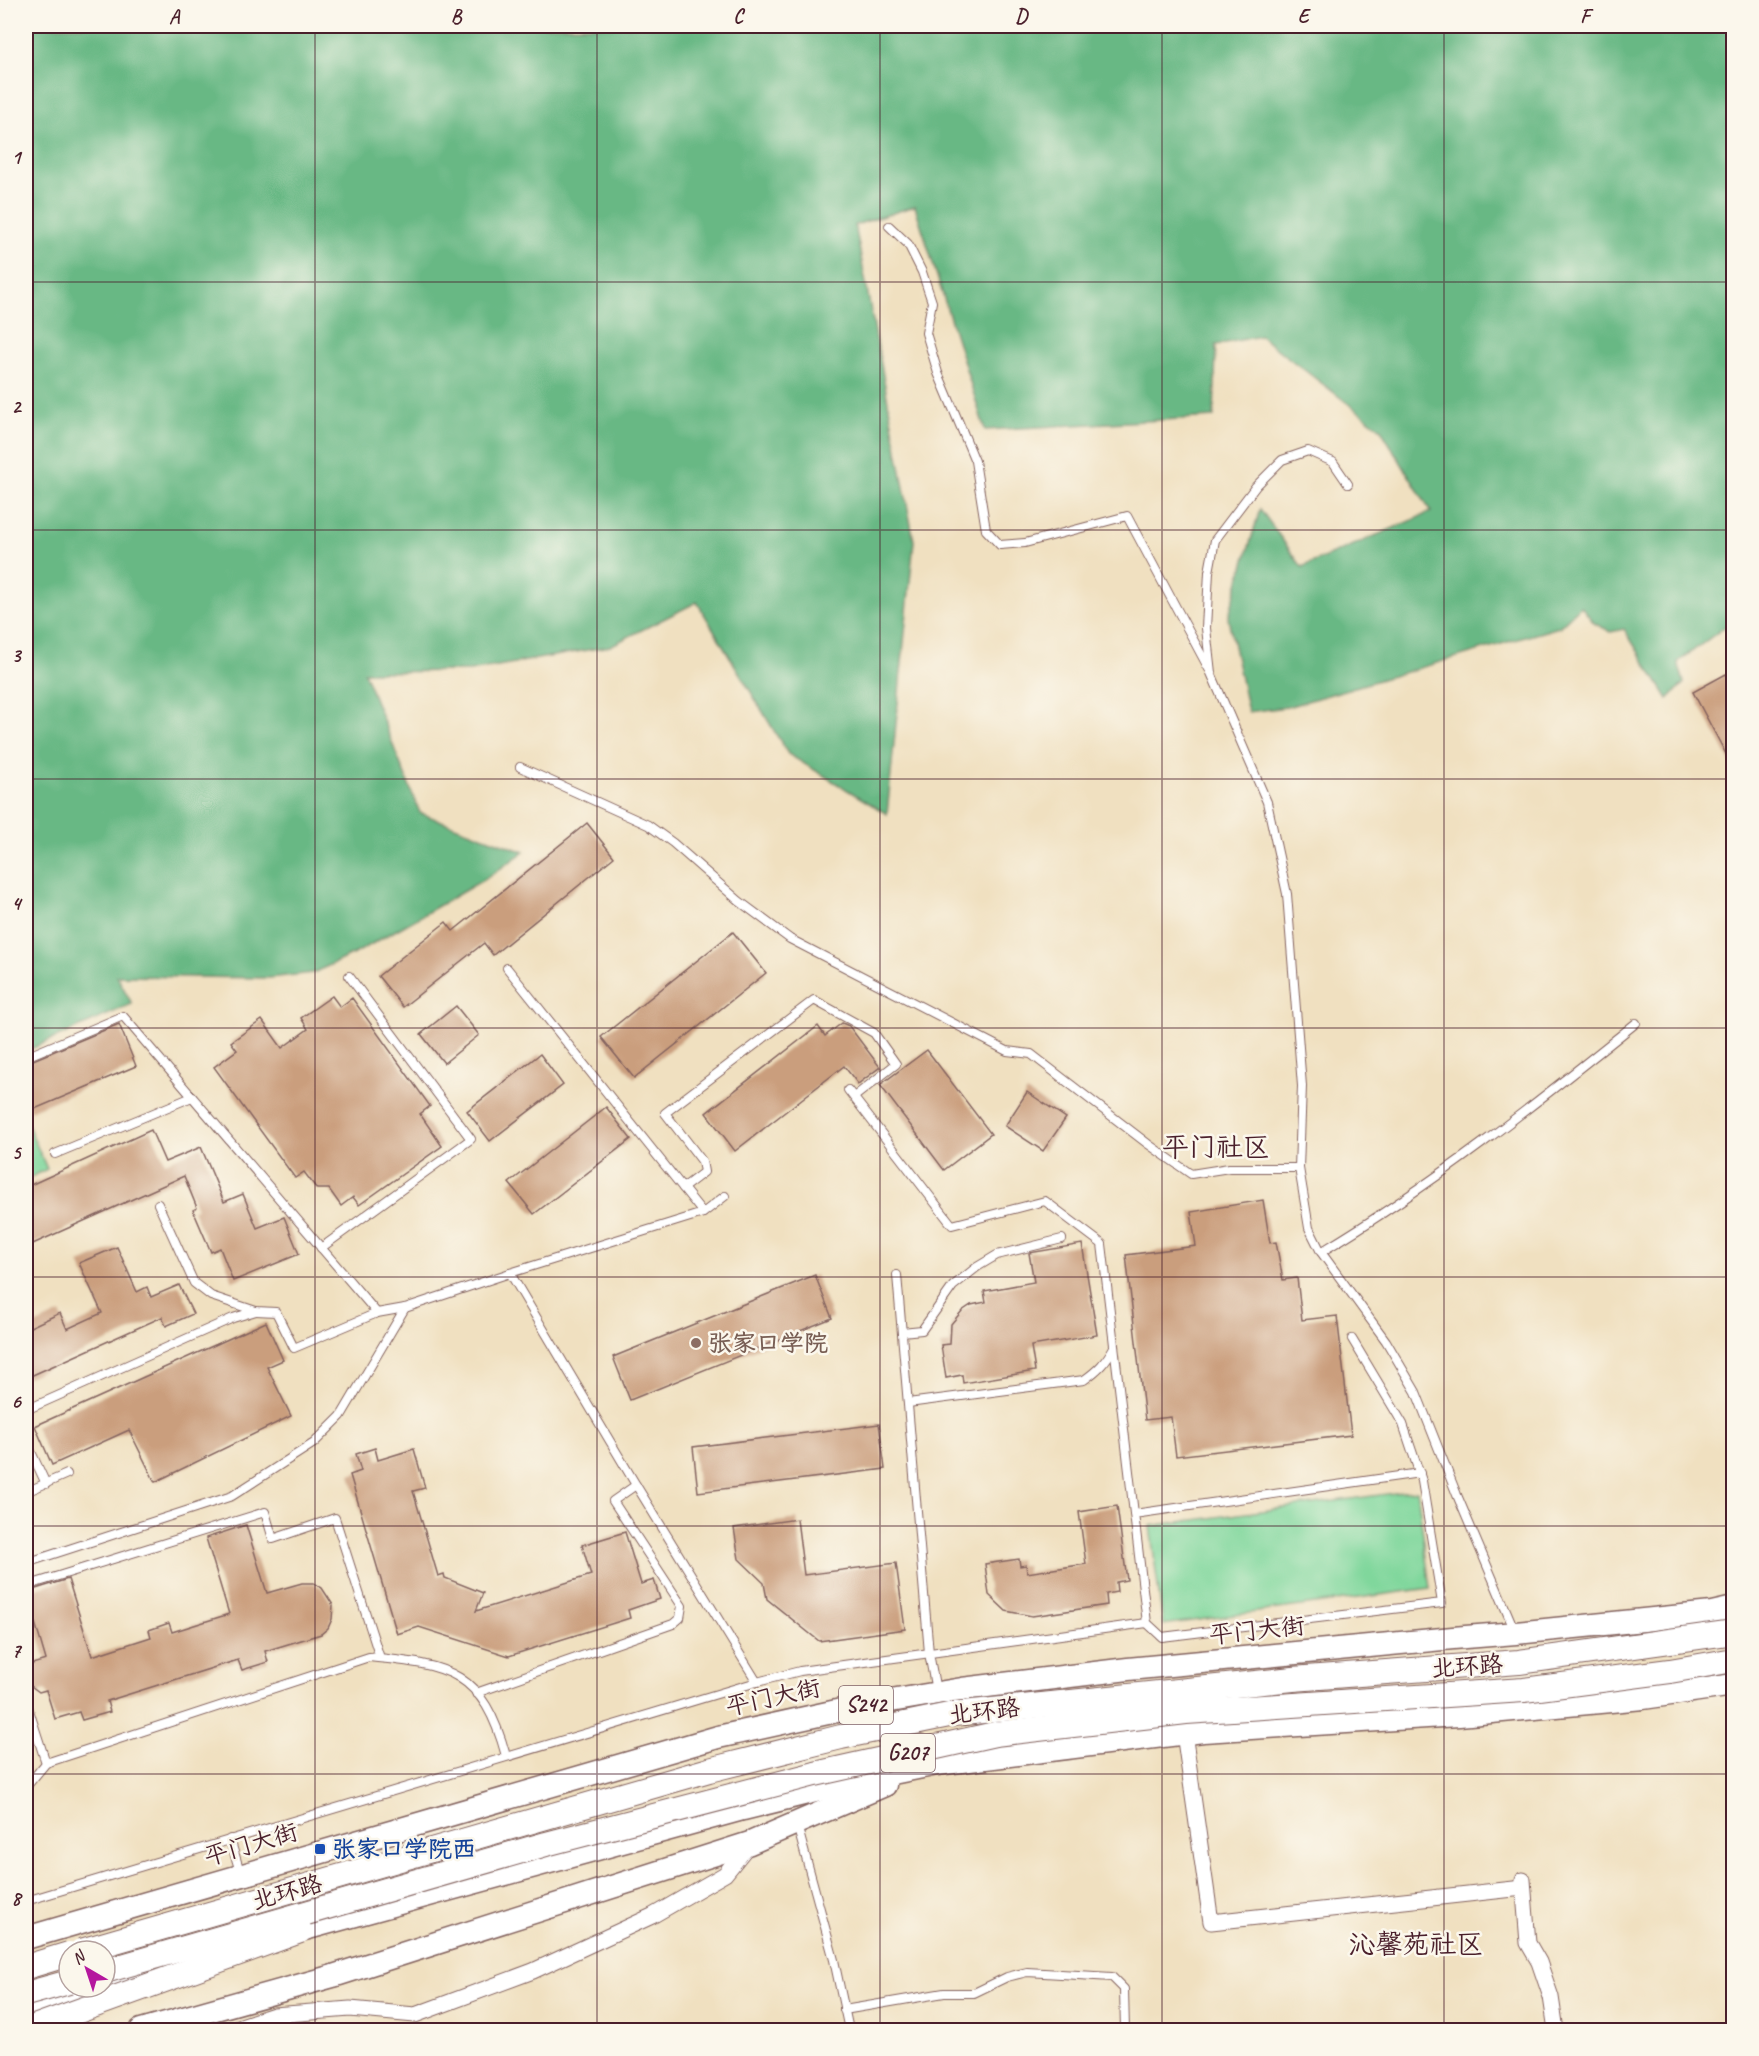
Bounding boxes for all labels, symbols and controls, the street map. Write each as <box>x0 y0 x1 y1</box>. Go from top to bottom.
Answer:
text: A <box>169 4 181 29</box>
text: B <box>451 4 463 29</box>
text: C <box>733 4 745 29</box>
text: D <box>1015 4 1029 29</box>
text: E <box>1298 4 1312 29</box>
text: F <box>1580 4 1594 29</box>
text: 1 <box>12 145 23 170</box>
text: 2 <box>12 394 23 419</box>
text: 3 <box>12 643 23 668</box>
text: 4 <box>12 891 24 916</box>
district label: 平门社区 <box>1162 1130 1270 1164</box>
text: 5 <box>12 1140 23 1165</box>
place label: 张家口学院 <box>708 1328 828 1358</box>
marker: 张家口学院 <box>689 1336 703 1350</box>
text: 6 <box>11 1389 22 1414</box>
street label: 平门大街 <box>1208 1610 1306 1650</box>
text: 7 <box>12 1638 23 1663</box>
street label: 北环路 <box>1430 1649 1504 1683</box>
street label: 平门大街 <box>723 1672 823 1722</box>
road number: S242 <box>839 1686 893 1724</box>
street label: 北环路 <box>946 1692 1022 1730</box>
road number: G207 <box>881 1734 935 1772</box>
street label: 平门大街 <box>201 1816 301 1872</box>
place label: 张家口学院西 <box>332 1834 476 1864</box>
marker: 张家口学院西 <box>313 1842 327 1856</box>
street label: 北环路 <box>248 1868 326 1916</box>
text: 8 <box>12 1886 24 1911</box>
district label: 沁馨苑社区 <box>1349 1927 1484 1961</box>
north arrow <box>57 1939 117 1999</box>
text: N <box>68 1945 91 1969</box>

